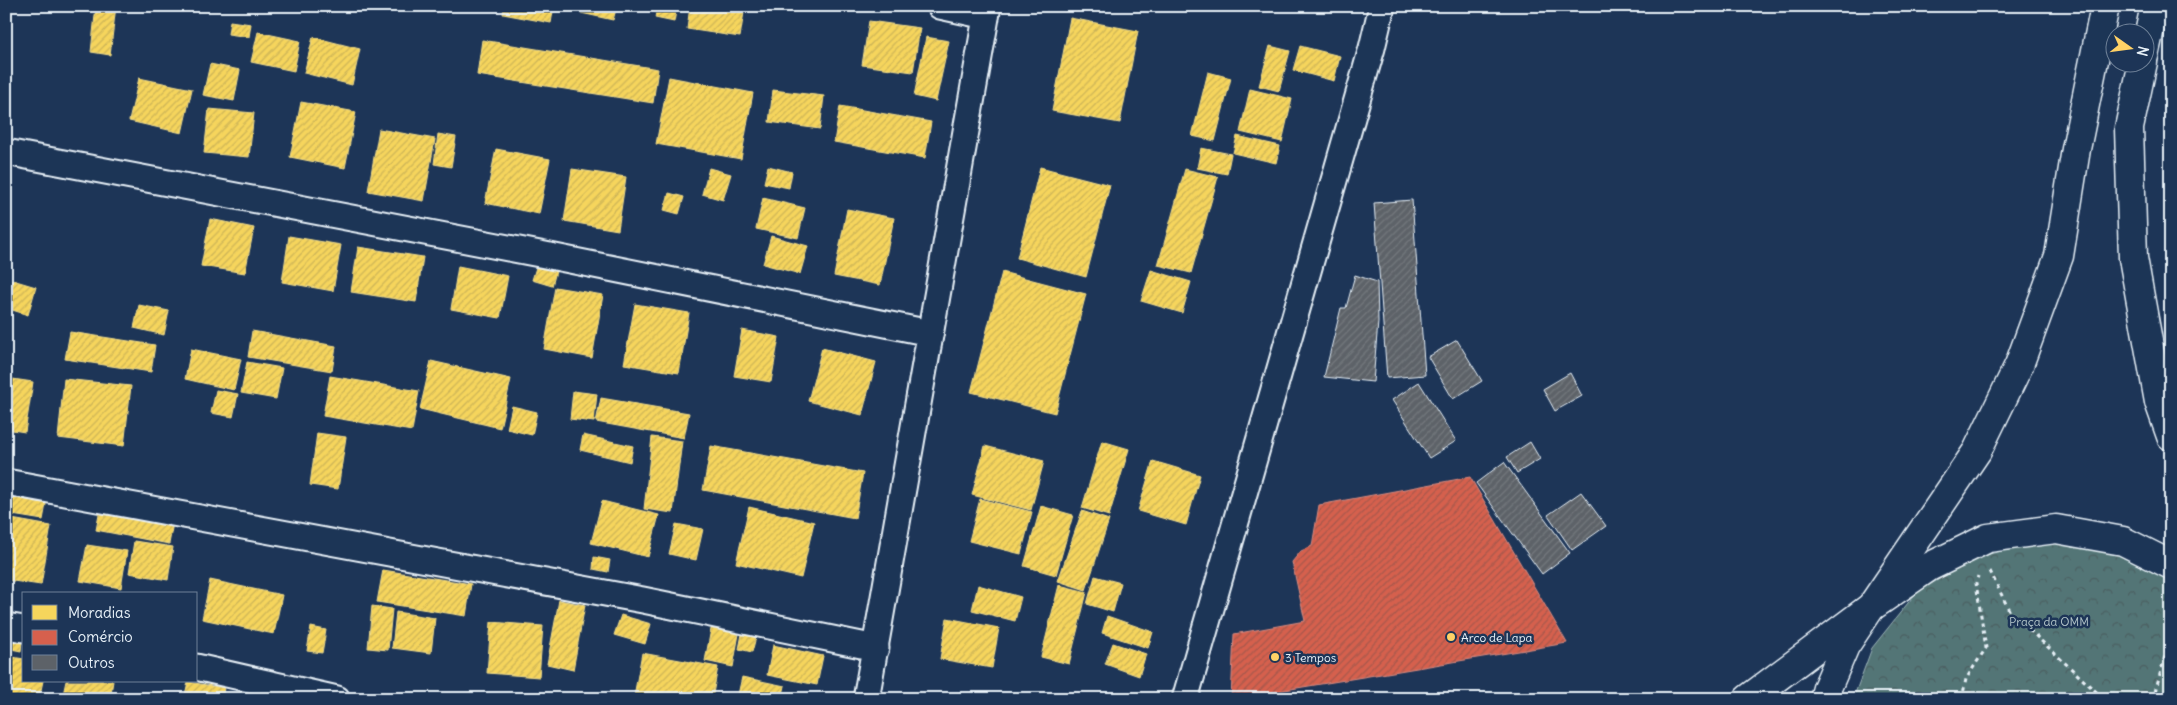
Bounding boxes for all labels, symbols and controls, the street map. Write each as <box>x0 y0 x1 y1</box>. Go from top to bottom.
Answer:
north arrow <box>2104 22 2154 72</box>
text: N <box>2133 44 2153 58</box>
legend <box>22 592 198 682</box>
text: Moradias <box>68 603 131 622</box>
park label: Praça da OMM <box>2009 614 2089 629</box>
text: Comércio <box>68 627 133 646</box>
place label: Arco de Lapa <box>1461 630 1533 645</box>
marker: Arco de Lapa <box>1445 631 1457 643</box>
place label: 3 Tempos <box>1285 650 1336 665</box>
marker: 3 Tempos <box>1269 651 1281 663</box>
text: Outros <box>68 653 115 672</box>

